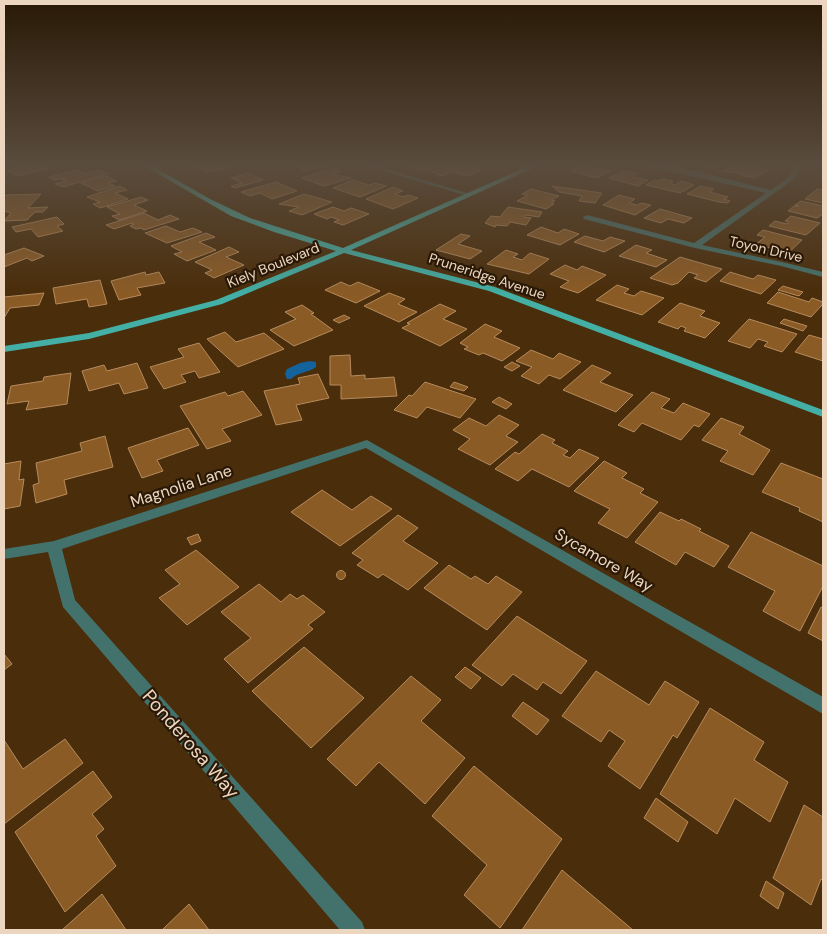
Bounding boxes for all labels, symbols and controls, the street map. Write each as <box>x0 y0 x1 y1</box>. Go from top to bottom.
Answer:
street label: Toyon Drive <box>728 232 804 266</box>
street label: Kiely Boulevard <box>224 238 322 292</box>
street label: Pruneridge Avenue <box>426 249 548 303</box>
street label: Magnolia Lane <box>128 460 234 512</box>
street label: Sycamore Way <box>551 523 657 597</box>
street label: Ponderosa Way <box>137 684 245 804</box>

